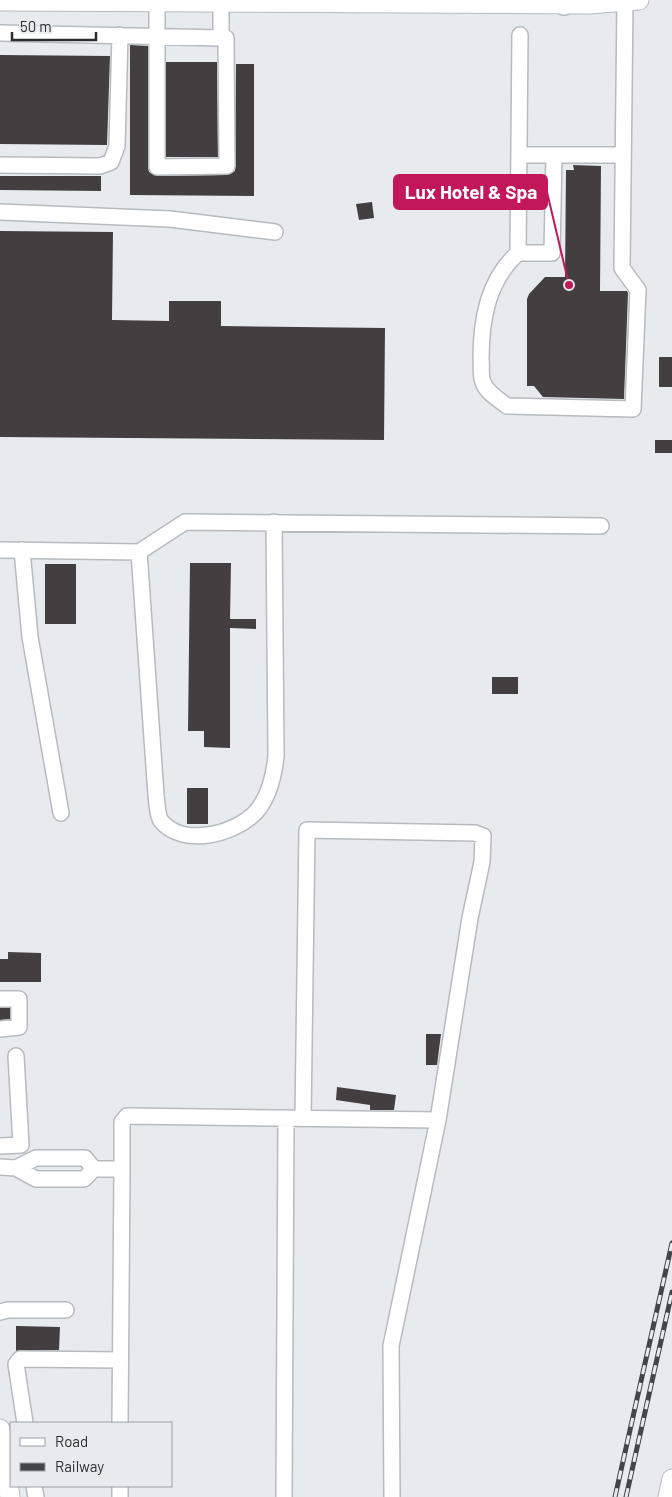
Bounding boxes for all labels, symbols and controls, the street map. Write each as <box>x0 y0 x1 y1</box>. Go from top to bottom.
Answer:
scale bar <box>12 10 96 42</box>
text: 50 m <box>20 17 52 35</box>
callout: Lux Hotel & Spa <box>394 175 547 209</box>
text: Lux Hotel & Spa <box>405 180 537 203</box>
legend <box>10 1422 172 1487</box>
text: Road <box>55 1432 88 1450</box>
text: Railway <box>55 1457 104 1475</box>

